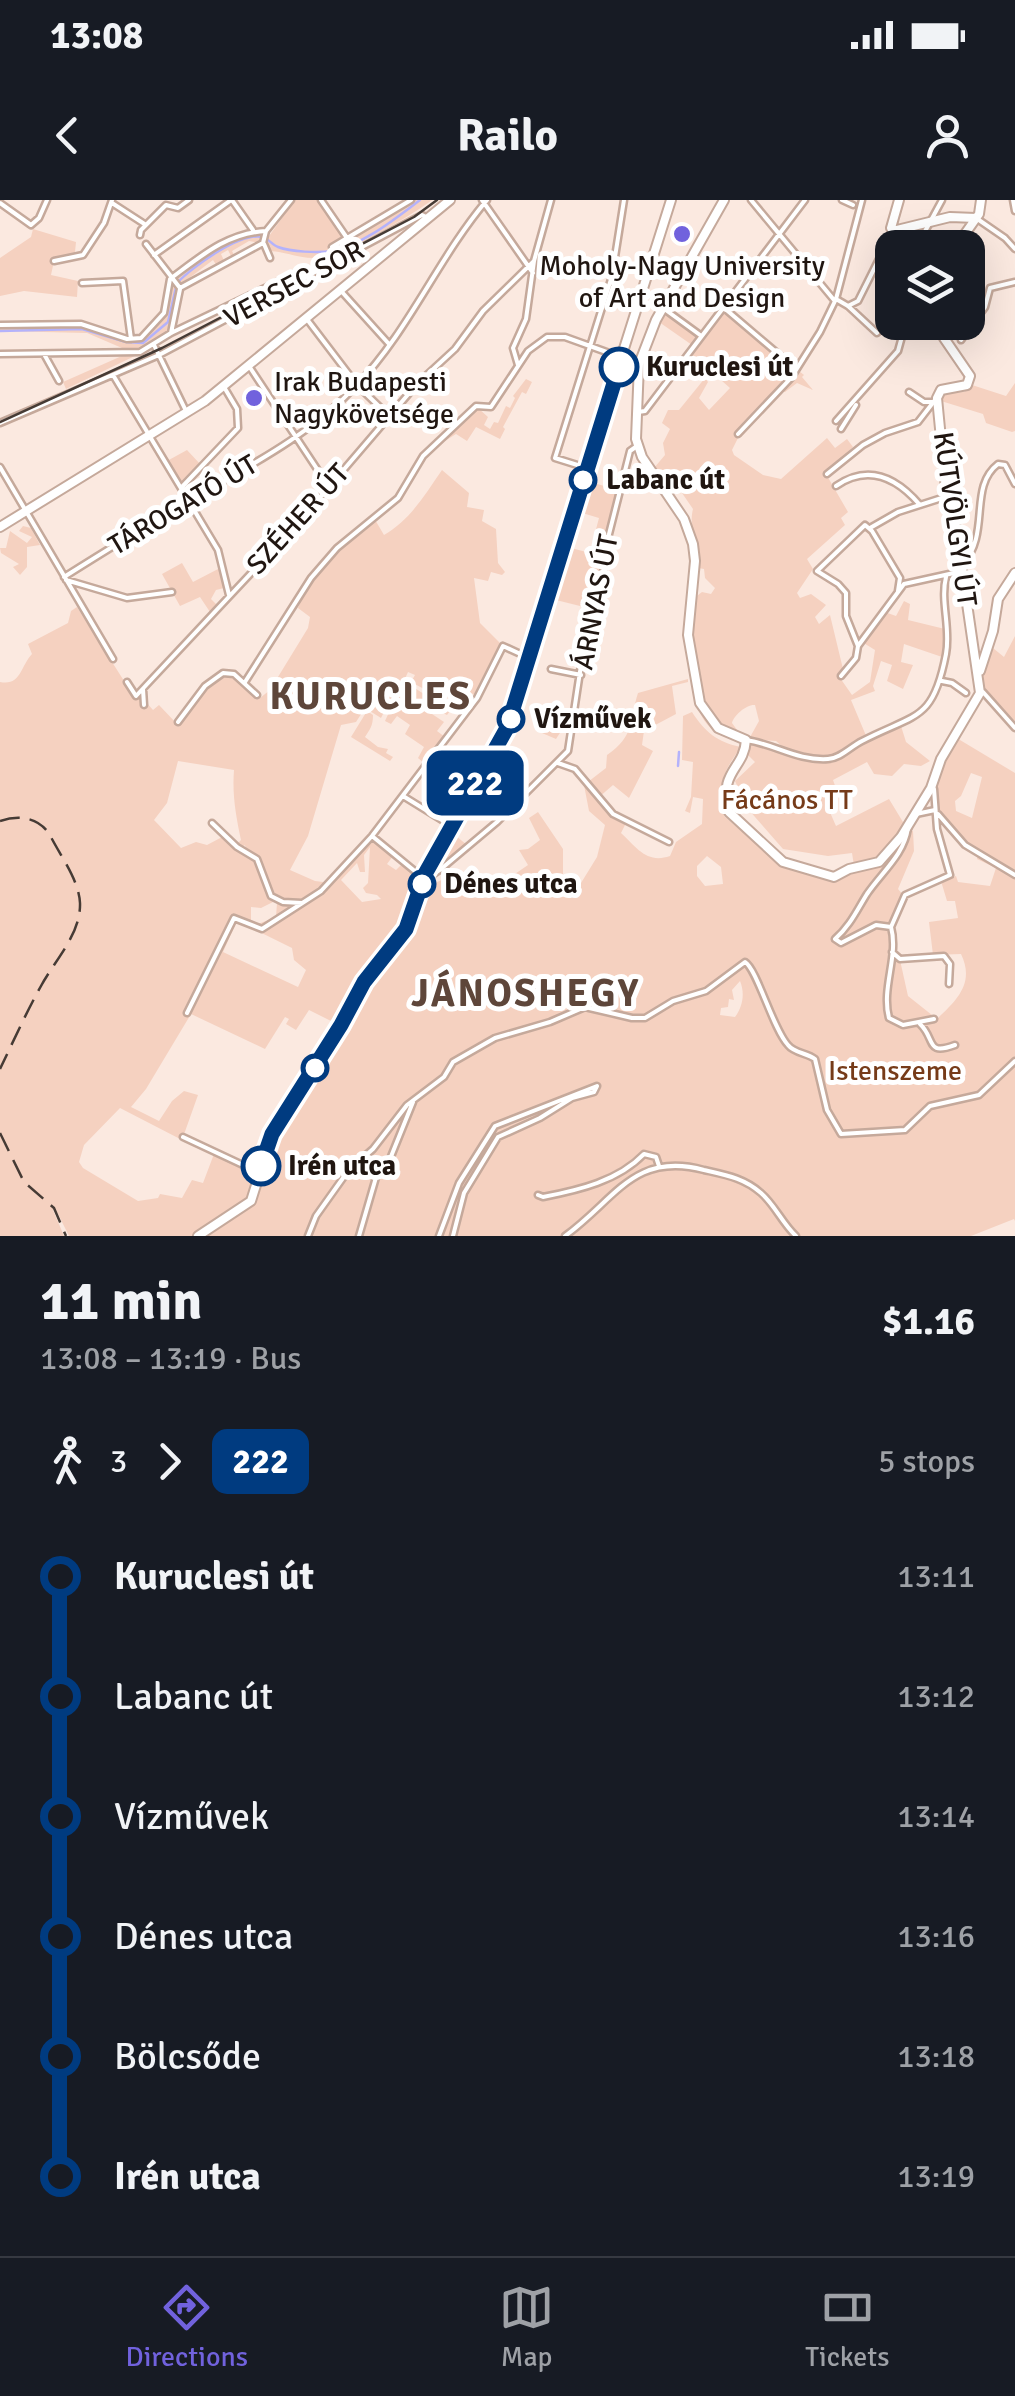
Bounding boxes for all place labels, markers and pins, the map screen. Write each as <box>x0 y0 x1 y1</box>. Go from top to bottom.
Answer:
marker: Moholy-Nagy University of Art and Design <box>671 223 693 245</box>
place label: Moholy-Nagy University of Art and Design <box>539 249 825 315</box>
marker: Kuruclesi út <box>600 348 638 386</box>
place label: Kuruclesi út <box>646 350 794 384</box>
place label: Irak Budapesti Nagykövetsége <box>274 365 454 431</box>
marker: Irak Budapesti Nagykövetsége <box>243 387 265 409</box>
place label: Labanc út <box>606 463 725 497</box>
marker: Labanc út <box>570 467 596 493</box>
place label: Vízművek <box>534 702 652 736</box>
marker: Vízművek <box>498 706 524 732</box>
place label: Dénes utca <box>444 867 578 901</box>
marker: Dénes utca <box>409 871 435 897</box>
unlabelled marker <box>302 1055 328 1081</box>
marker: Irén utca <box>242 1147 280 1185</box>
place label: Irén utca <box>288 1149 396 1183</box>

